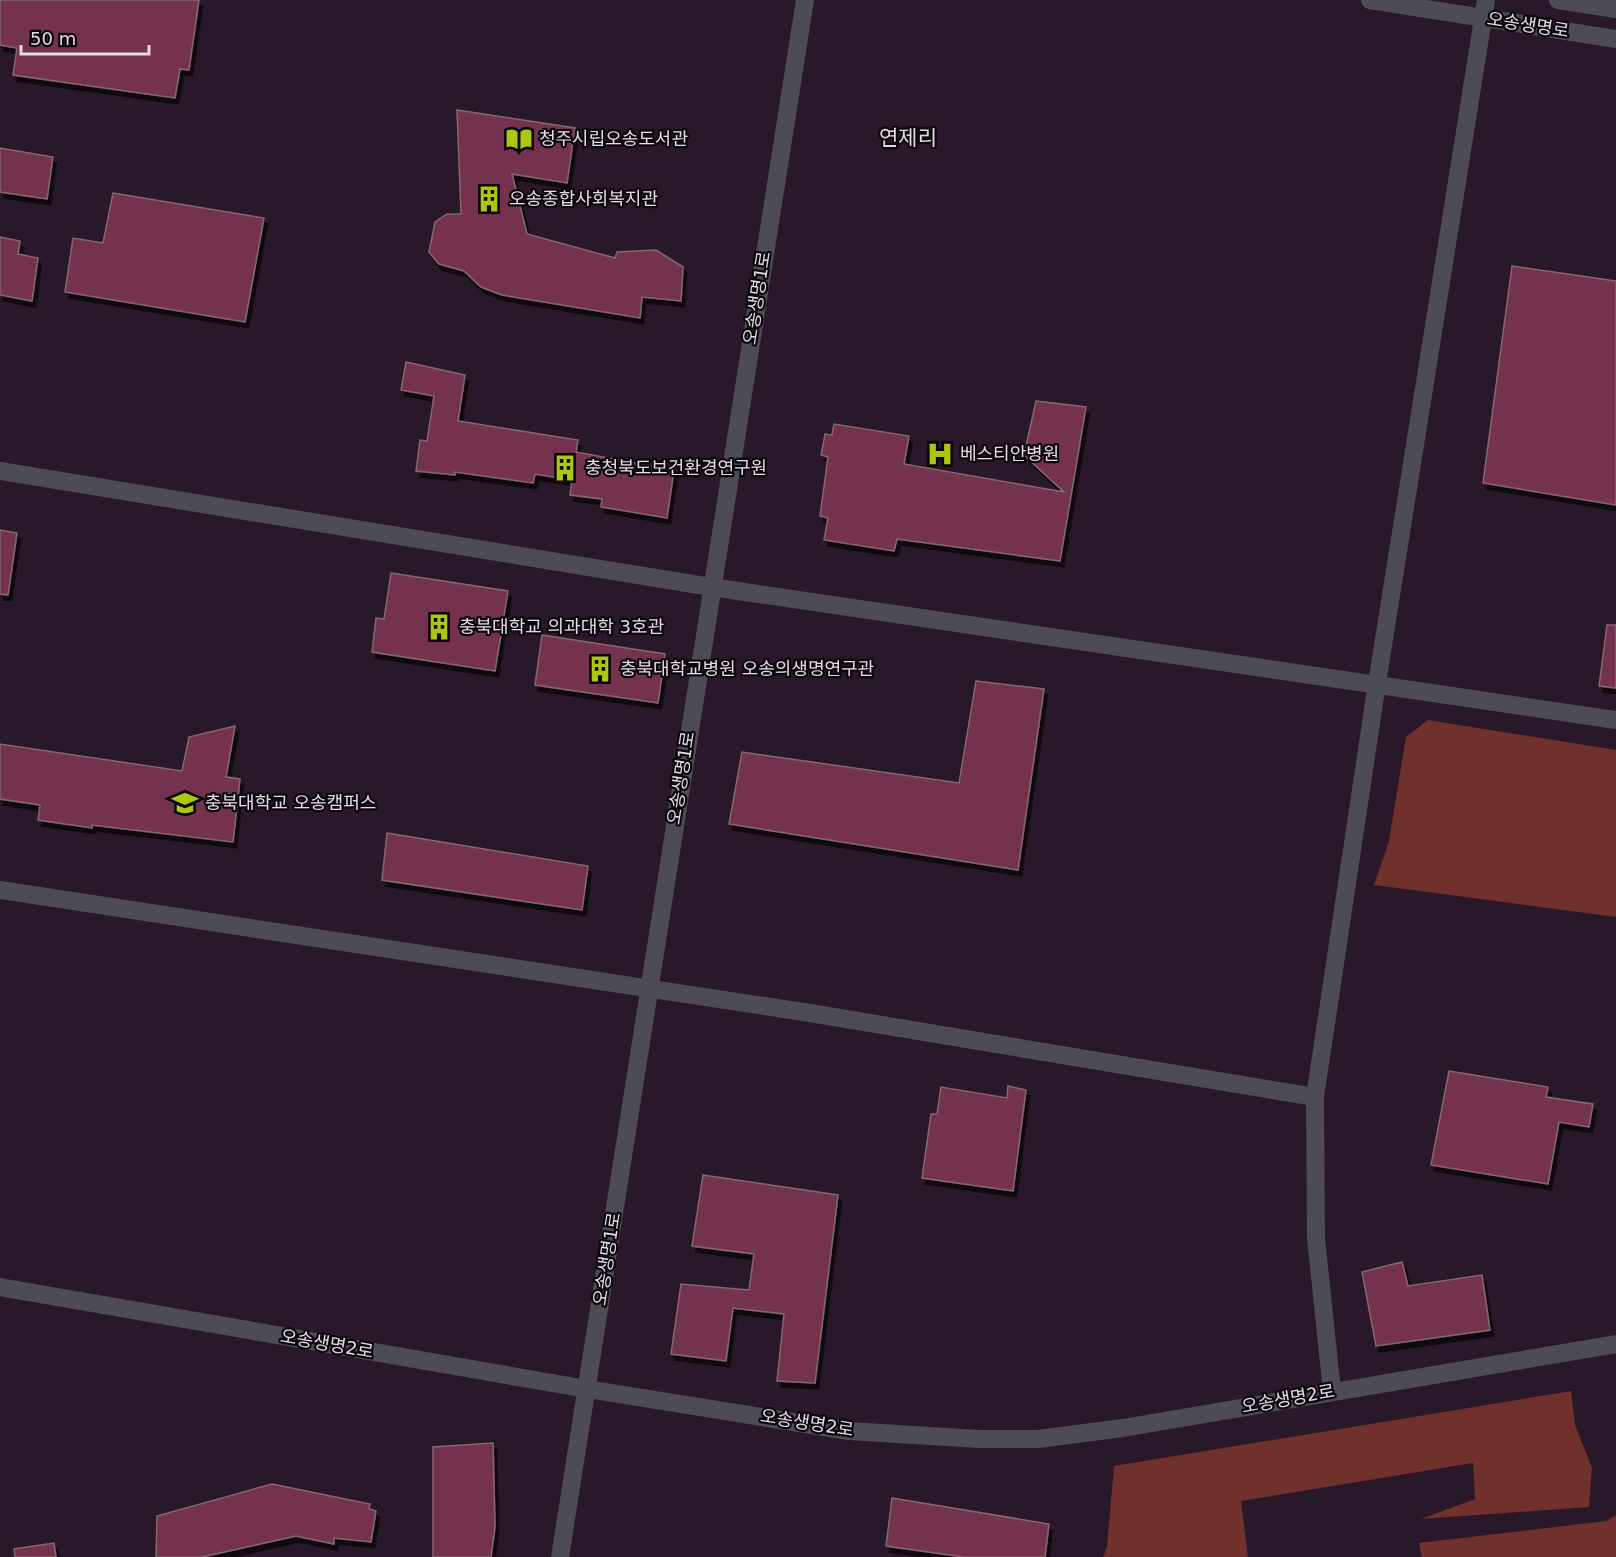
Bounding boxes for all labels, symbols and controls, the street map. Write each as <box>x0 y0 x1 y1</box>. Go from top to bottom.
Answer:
street label: 오송생명로 <box>1486 8 1571 41</box>
scale bar <box>21 18 148 56</box>
text: 50 m <box>30 28 76 49</box>
library icon: 청주시립오송도서관 <box>504 124 534 154</box>
district label: 연제리 <box>879 126 937 150</box>
place label: 청주시립오송도서관 <box>539 128 688 149</box>
building icon: 오송종합사회복지관 <box>474 184 504 214</box>
place label: 오송종합사회복지관 <box>509 188 658 209</box>
street label: 오송생명1로 <box>739 250 774 346</box>
hospital icon: 베스티안병원 <box>925 439 955 469</box>
place label: 베스티안병원 <box>960 443 1059 464</box>
building icon: 충청북도보건환경연구원 <box>550 453 580 483</box>
place label: 충청북도보건환경연구원 <box>585 457 767 478</box>
building icon: 충북대학교 의과대학 3호관 <box>424 612 454 642</box>
place label: 충북대학교 의과대학 3호관 <box>459 616 664 637</box>
building icon: 충북대학교병원 오송의생명연구관 <box>585 654 615 684</box>
place label: 충북대학교병원 오송의생명연구관 <box>620 658 875 679</box>
street label: 오송생명1로 <box>663 730 698 826</box>
school or university icon: 충북대학교 오송캠퍼스 <box>170 788 200 818</box>
place label: 충북대학교 오송캠퍼스 <box>205 792 376 813</box>
street label: 오송생명1로 <box>589 1211 624 1307</box>
street label: 오송생명2로 <box>279 1325 375 1362</box>
street label: 오송생명2로 <box>1240 1380 1336 1417</box>
street label: 오송생명2로 <box>759 1405 855 1440</box>

